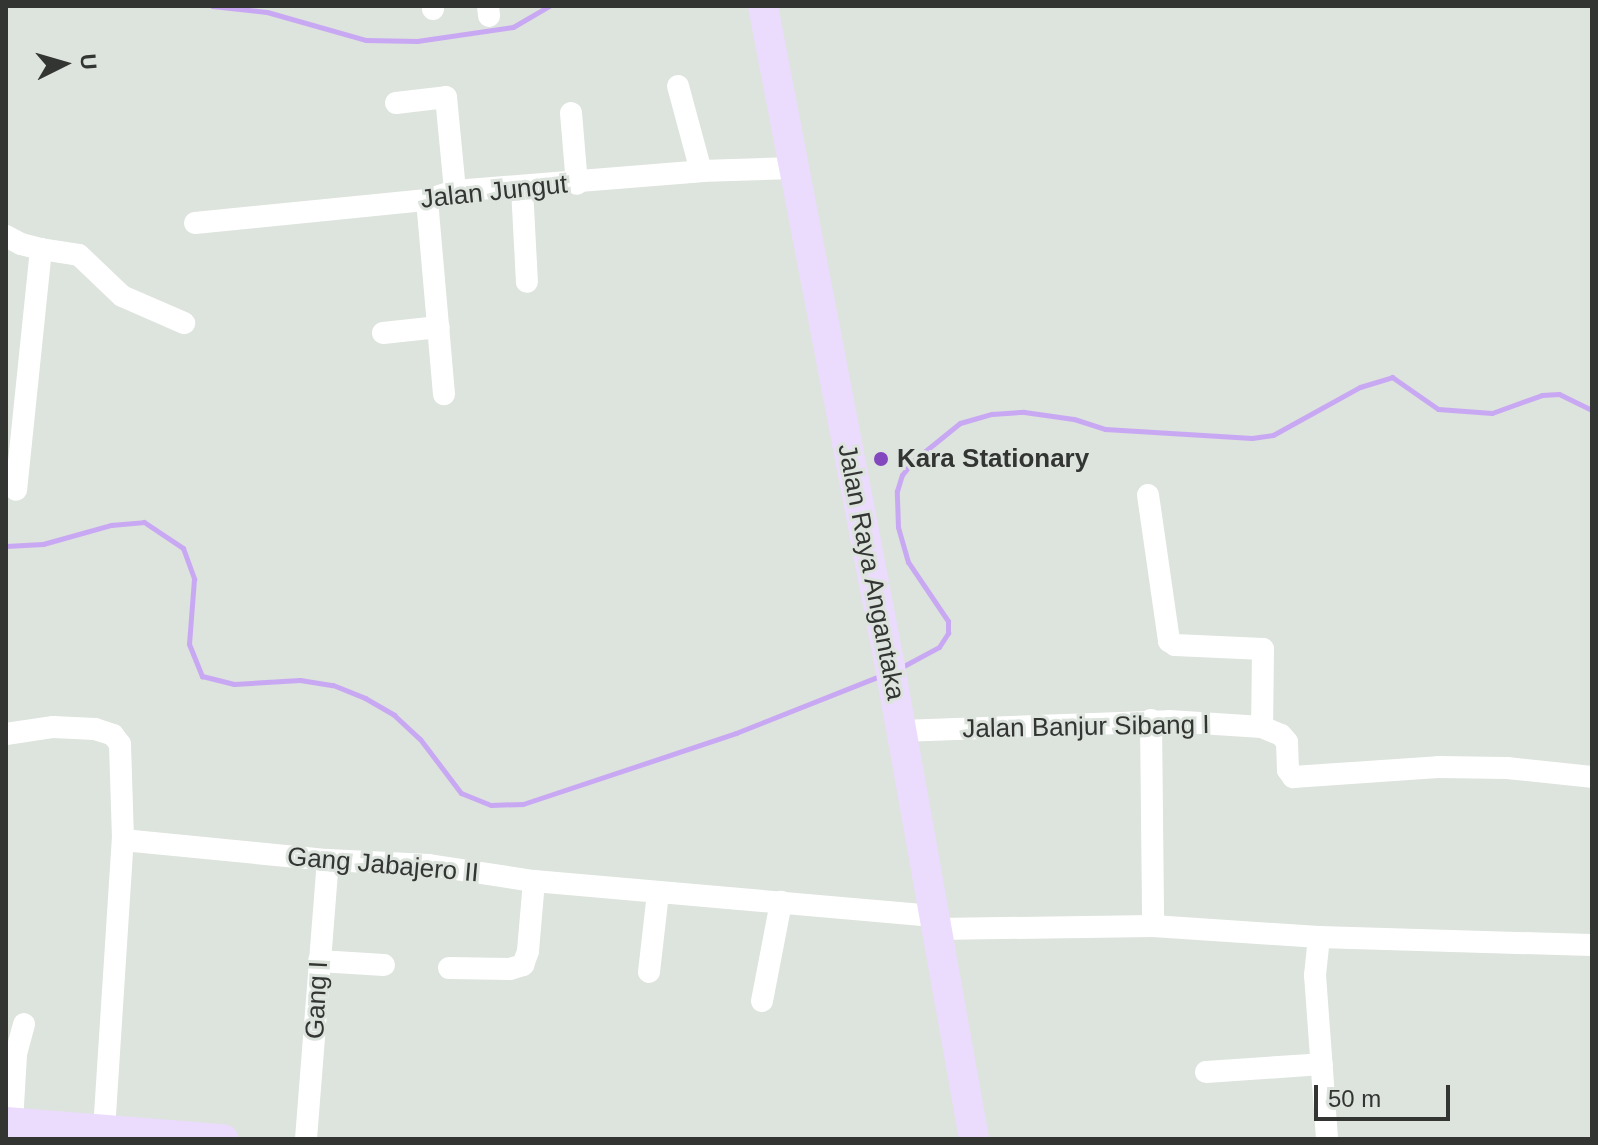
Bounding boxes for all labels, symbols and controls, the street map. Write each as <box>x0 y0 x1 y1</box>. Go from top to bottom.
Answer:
north arrow <box>24 24 104 104</box>
text: U <box>75 53 102 71</box>
street label: Jalan Jungut <box>419 169 569 215</box>
street label: Jalan Raya Angantaka <box>831 441 911 703</box>
place label: Kara Stationary <box>897 443 1089 475</box>
marker: Kara Stationary <box>872 450 890 468</box>
street label: Jalan Banjur Sibang I <box>962 709 1210 745</box>
street label: Gang Jabajero II <box>286 841 480 889</box>
street label: Gang I <box>299 960 335 1040</box>
scale bar <box>1318 1069 1454 1119</box>
text: 50 m <box>1328 1085 1381 1112</box>

